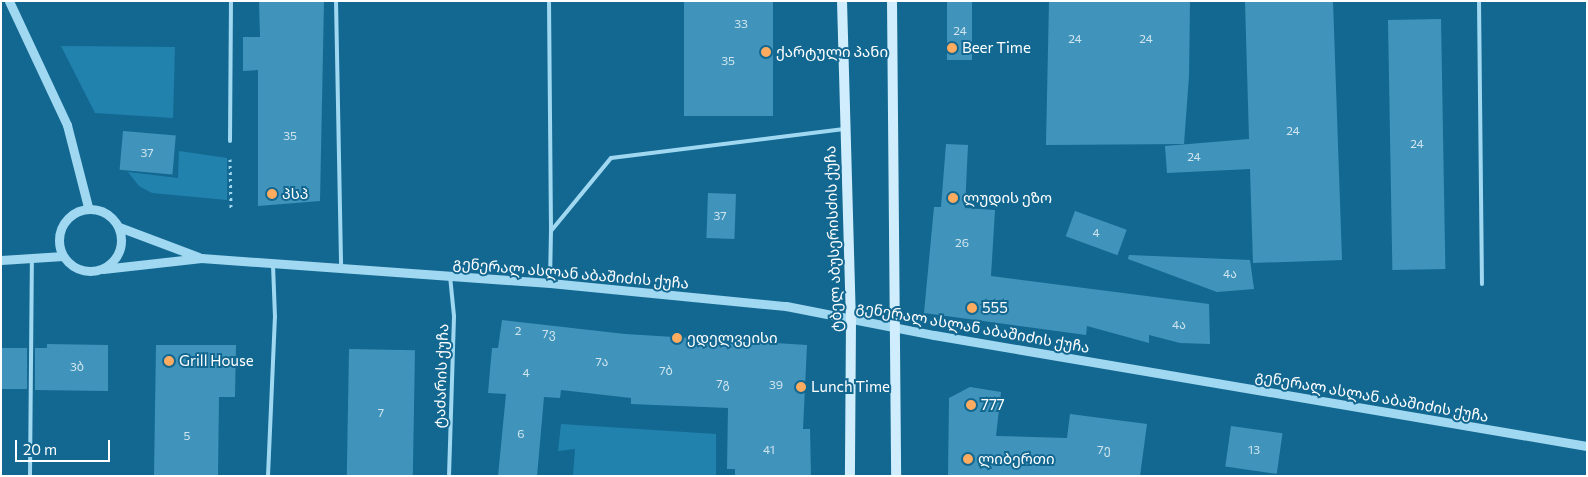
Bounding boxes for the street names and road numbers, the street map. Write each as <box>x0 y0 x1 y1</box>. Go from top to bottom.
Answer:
street label: ტბელ აბუსერისძის ქუჩა <box>821 145 845 333</box>
street label: გენერალ ასლან აბაშიძის ქუჩა <box>452 254 690 292</box>
street label: გენერალ ასლან აბაშიძის ქუჩა <box>855 298 1091 356</box>
street label: ტაძარის ქუჩა <box>430 323 452 429</box>
street label: გენერალ ასლან აბაშიძის ქუჩა <box>1254 367 1490 425</box>

